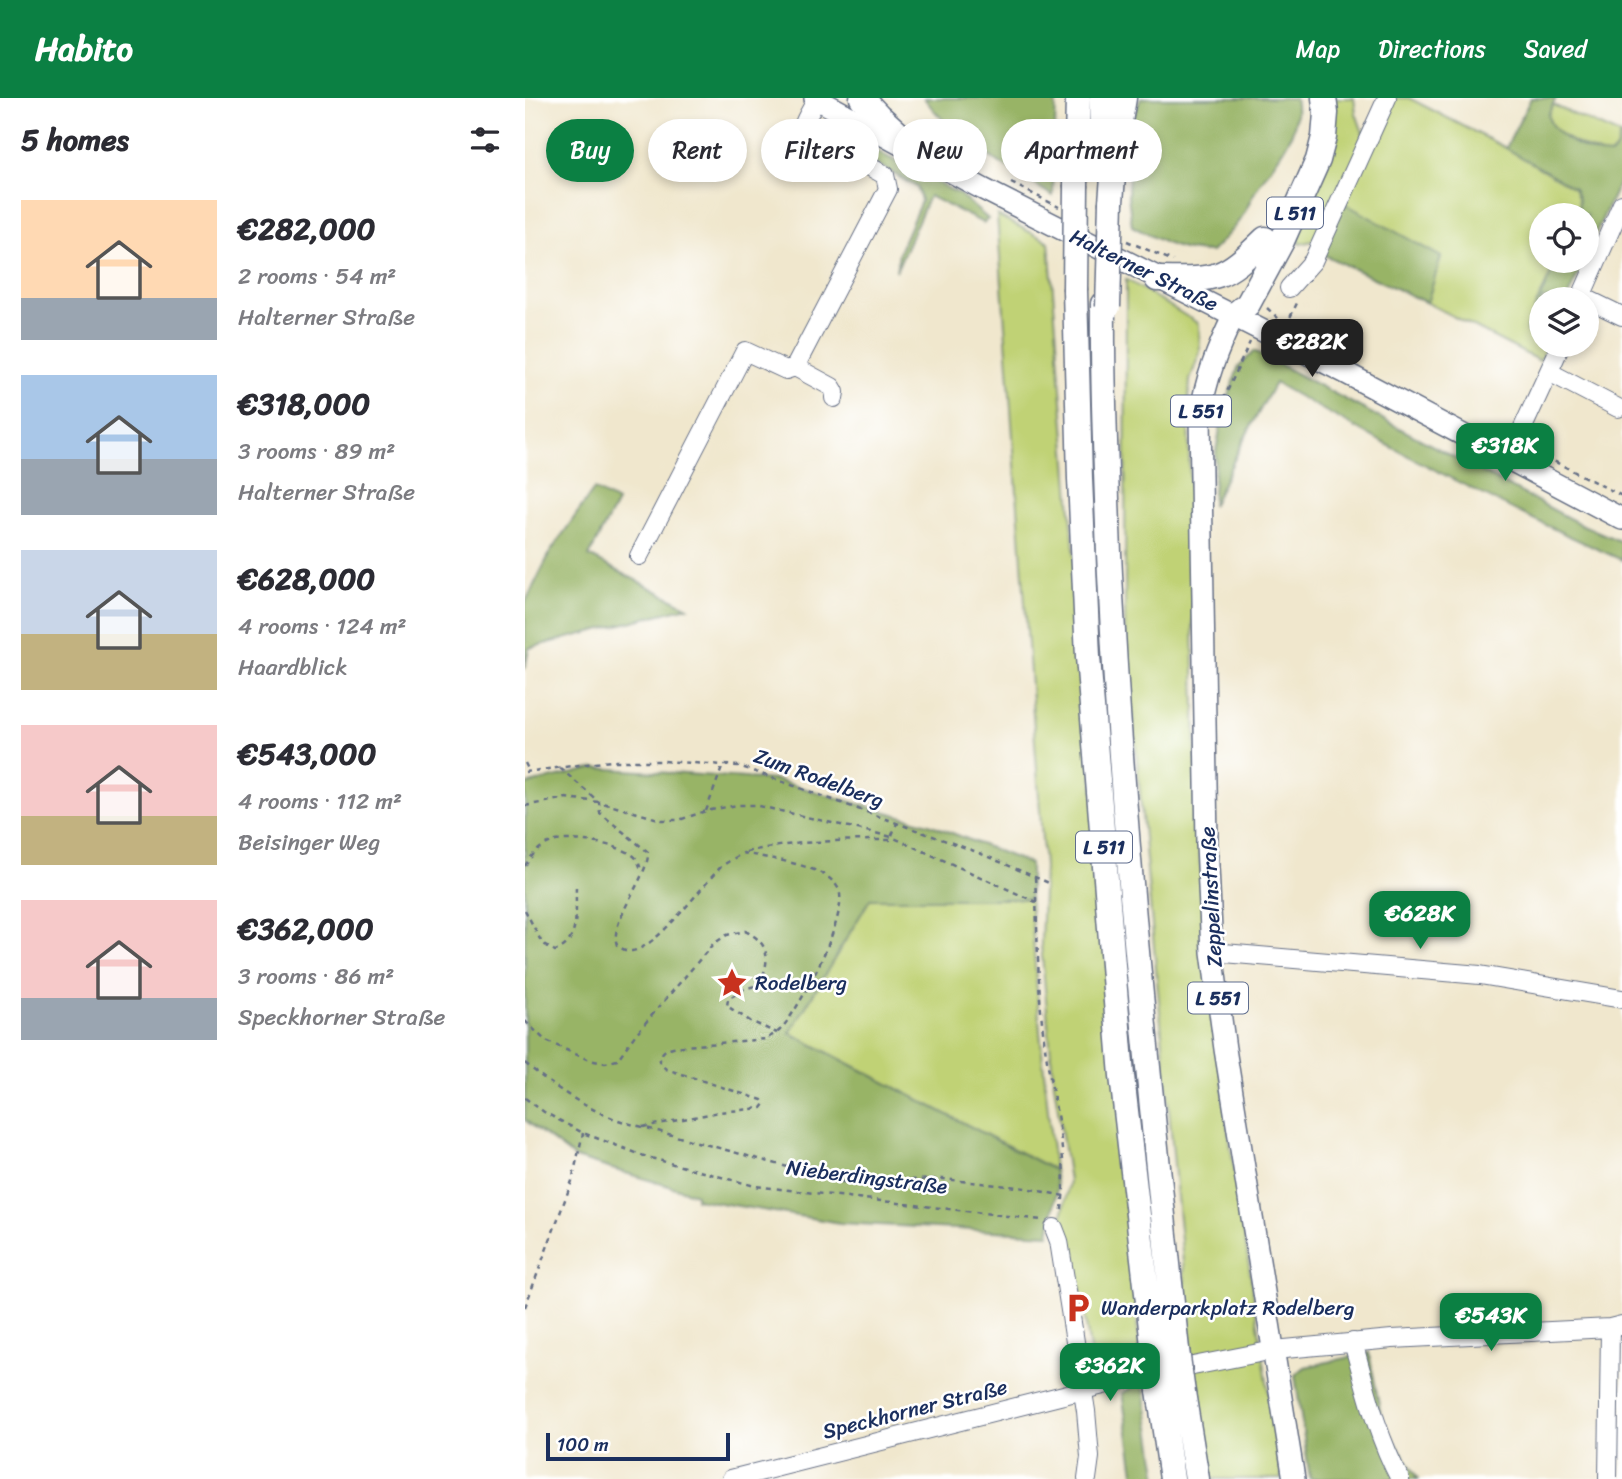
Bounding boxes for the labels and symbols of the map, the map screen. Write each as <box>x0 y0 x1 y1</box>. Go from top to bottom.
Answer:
road number: L 511 <box>1267 197 1323 228</box>
street label: Halterner Straße <box>1063 218 1225 323</box>
pin: €282K <box>1263 320 1361 379</box>
road number: L 551 <box>1171 396 1231 426</box>
pin: €318K <box>1456 424 1554 483</box>
street label: Zum Rodelberg <box>748 737 890 819</box>
street label: Zeppelinstraße <box>1188 825 1234 968</box>
road number: L 511 <box>1076 832 1132 862</box>
pin: €628K <box>1371 892 1469 951</box>
place label: Rodelberg <box>755 964 847 1002</box>
place icon: Rodelberg <box>715 966 749 1000</box>
road number: L 551 <box>1188 983 1248 1014</box>
street label: Nieberdingstraße <box>784 1148 950 1206</box>
place label: Wanderparkplatz Rodelberg <box>1101 1289 1355 1327</box>
parking icon: Wanderparkplatz Rodelberg <box>1061 1291 1095 1325</box>
pin: €543K <box>1442 1294 1540 1353</box>
pin: €362K <box>1061 1344 1159 1403</box>
street label: Speckhorner Straße <box>819 1368 1012 1450</box>
scale bar <box>546 1430 730 1462</box>

